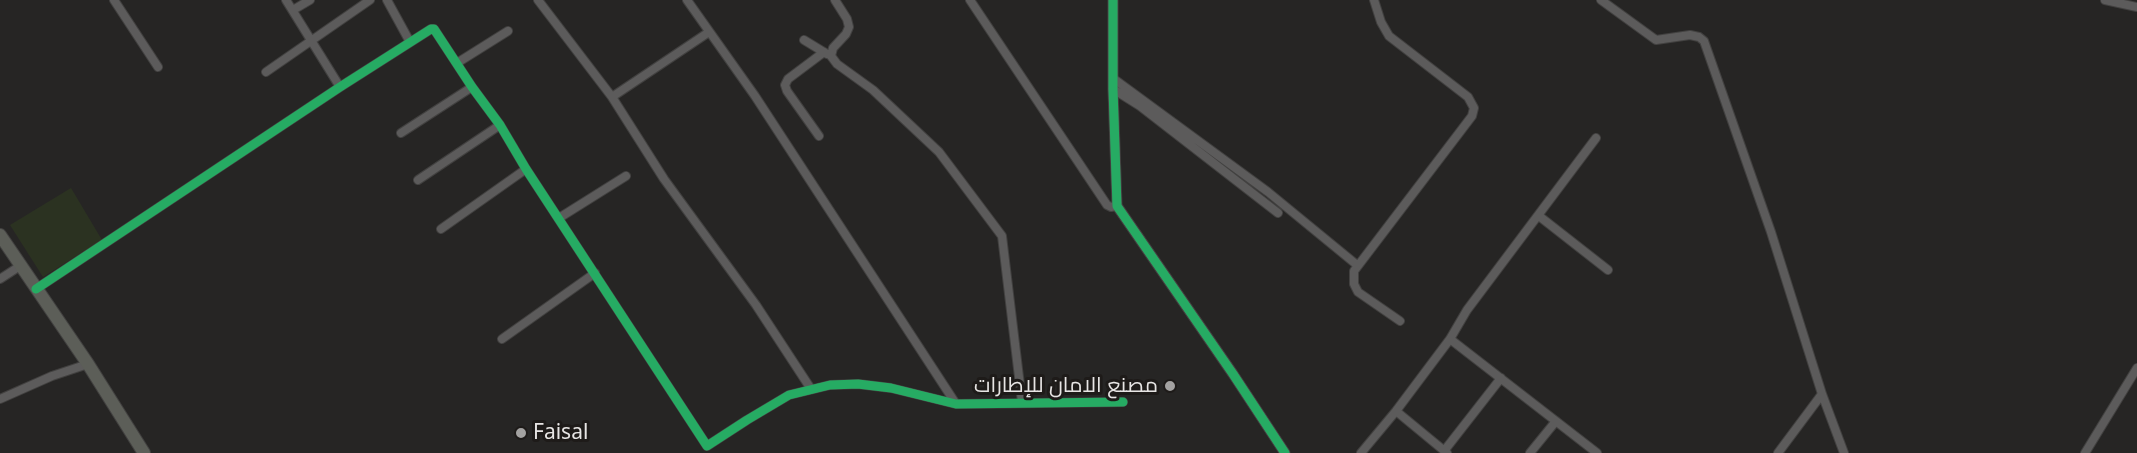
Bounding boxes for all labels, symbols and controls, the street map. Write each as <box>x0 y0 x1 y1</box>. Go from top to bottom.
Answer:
place label: مصنع الامان للإطارات <box>974 373 1158 399</box>
marker: مصنع الامان للإطارات <box>1163 379 1177 393</box>
place label: Faisal <box>533 420 588 446</box>
marker: Faisal <box>514 426 528 440</box>

